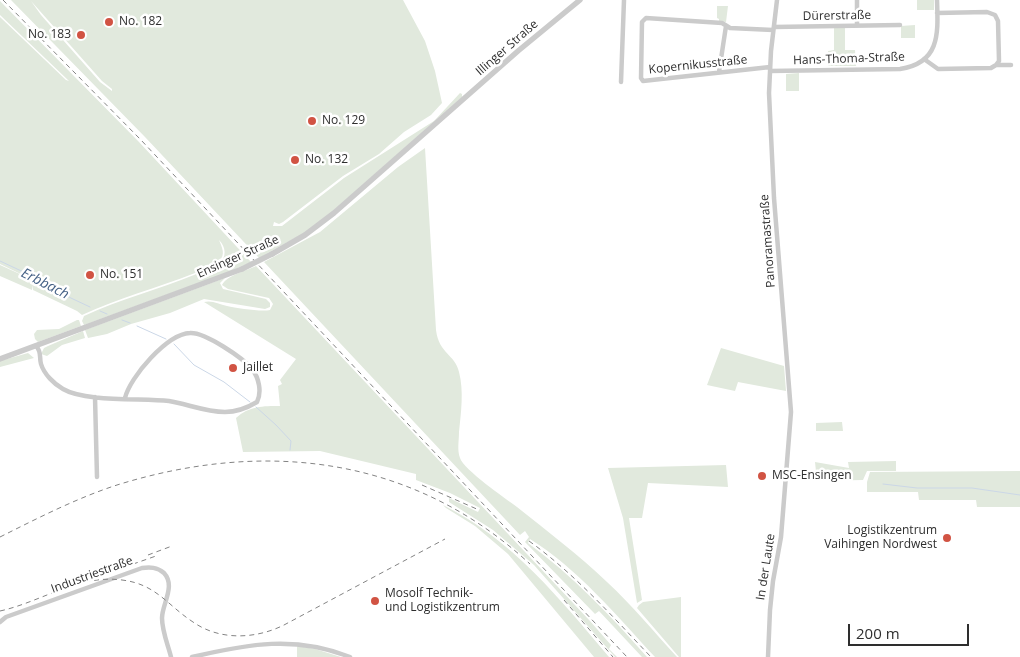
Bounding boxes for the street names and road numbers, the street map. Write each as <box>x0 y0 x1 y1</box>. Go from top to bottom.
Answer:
street label: Dürerstraße <box>803 8 871 24</box>
street label: Illinger Straße <box>473 17 541 79</box>
street label: Hans-Thoma-Straße <box>793 50 905 68</box>
street label: Kopernikusstraße <box>648 53 748 77</box>
street label: Panoramastraße <box>758 194 778 288</box>
street label: Ensinger Straße <box>195 233 281 281</box>
street label: In der Laute <box>754 533 778 601</box>
street label: Industriestraße <box>49 554 135 596</box>

